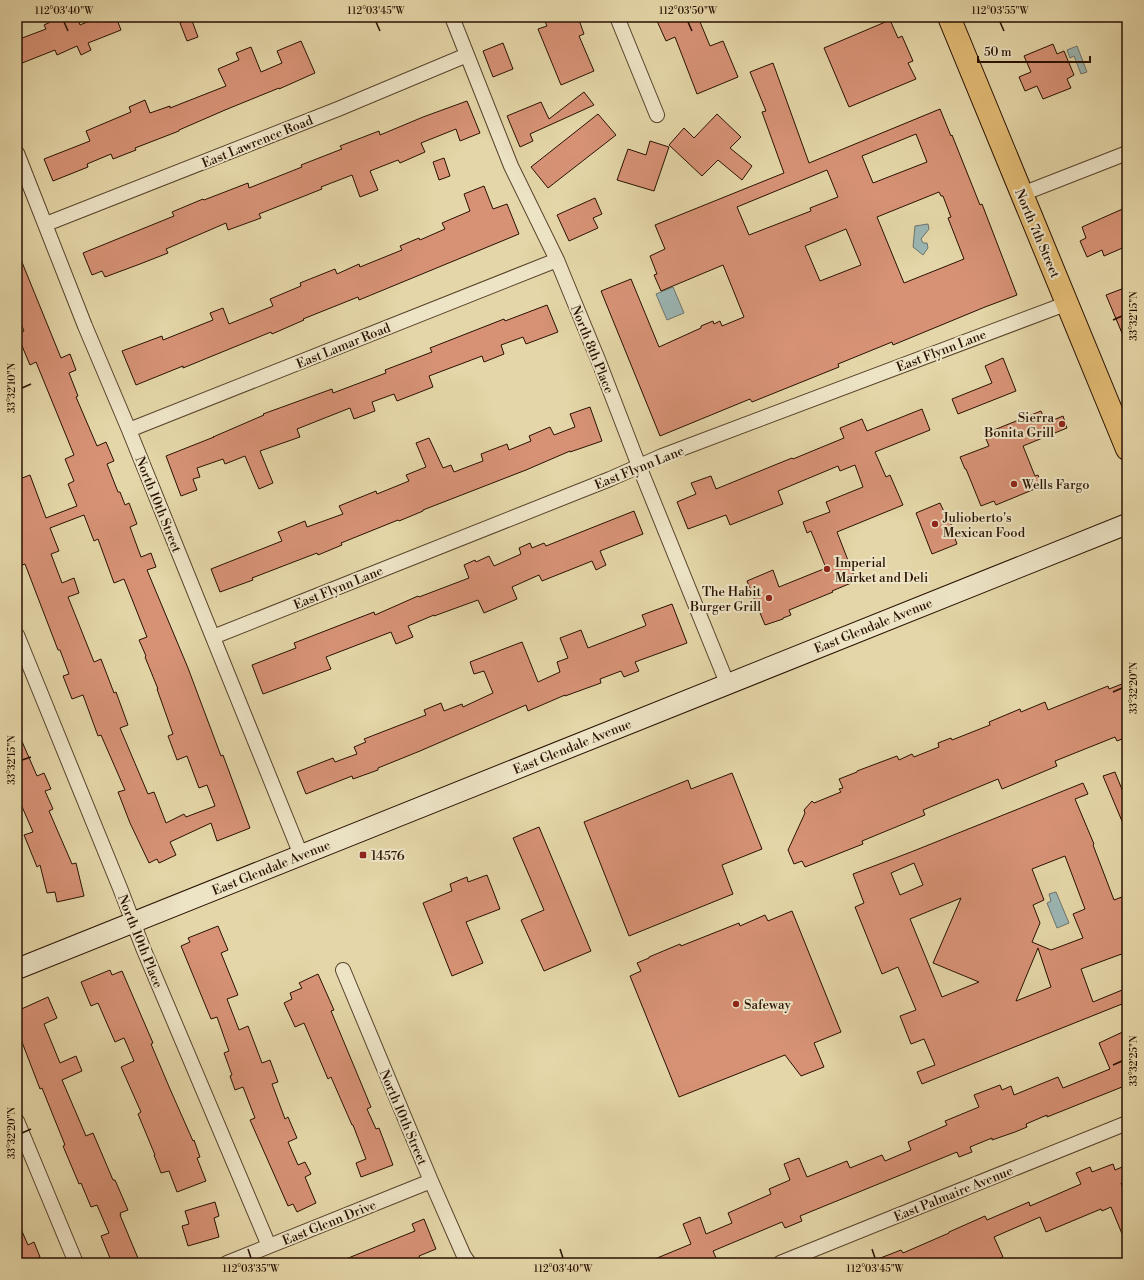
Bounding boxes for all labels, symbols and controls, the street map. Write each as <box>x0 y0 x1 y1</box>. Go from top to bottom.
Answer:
text: 112°03'40"W <box>35 5 94 17</box>
text: 112°03'45"W <box>347 5 406 17</box>
text: 112°03'50"W <box>659 5 718 17</box>
text: 112°03'55"W <box>972 5 1029 17</box>
scale bar <box>978 38 1090 64</box>
text: 50 m <box>984 45 1012 60</box>
street label: East Lawrence Road <box>199 112 316 172</box>
street label: North 7th Street <box>1011 187 1063 281</box>
text: 33°32'15"N <box>1128 291 1140 341</box>
street label: North 8th Place <box>567 303 617 396</box>
street label: East Lamar Road <box>294 320 393 372</box>
street label: East Flynn Lane <box>894 326 989 375</box>
text: 33°32'10"N <box>6 362 18 413</box>
place label: Sierra Bonita Grill <box>983 410 1054 441</box>
marker: Sierra Bonita Grill <box>1057 419 1067 429</box>
street label: East Flynn Lane <box>592 443 687 493</box>
street label: North 10th Street <box>131 454 185 555</box>
place label: Wells Fargo <box>1021 477 1089 493</box>
marker: Wells Fargo <box>1009 479 1019 489</box>
place label: Julioberto's Mexican Food <box>942 510 1026 541</box>
marker: Julioberto's Mexican Food <box>930 519 940 529</box>
place label: Imperial Market and Deli <box>835 555 928 586</box>
street label: East Flynn Lane <box>291 563 386 613</box>
marker: Imperial Market and Deli <box>822 564 832 574</box>
place label: The Habit Burger Grill <box>689 584 761 615</box>
marker: The Habit Burger Grill <box>764 593 774 603</box>
street label: East Glendale Avenue <box>812 595 935 657</box>
text: 33°32'20"N <box>1128 662 1140 714</box>
street label: East Glendale Avenue <box>511 716 634 778</box>
text: 33°32'15"N <box>6 735 18 785</box>
street label: East Glendale Avenue <box>210 837 333 899</box>
place label: 14576 <box>371 848 405 864</box>
marker: 14576 <box>358 850 368 860</box>
street label: North 10th Place <box>114 892 166 991</box>
place label: Safeway <box>744 997 792 1013</box>
marker: Safeway <box>731 999 741 1009</box>
text: 33°32'25"N <box>1128 1035 1140 1086</box>
street label: North 10th Street <box>376 1067 431 1168</box>
text: 33°32'20"N <box>6 1107 18 1159</box>
street label: East Palmaire Avenue <box>891 1163 1016 1225</box>
street label: East Glenn Drive <box>280 1197 379 1249</box>
text: 112°03'35"W <box>223 1263 280 1275</box>
text: 112°03'40"W <box>534 1263 593 1275</box>
text: 112°03'45"W <box>846 1263 905 1275</box>

